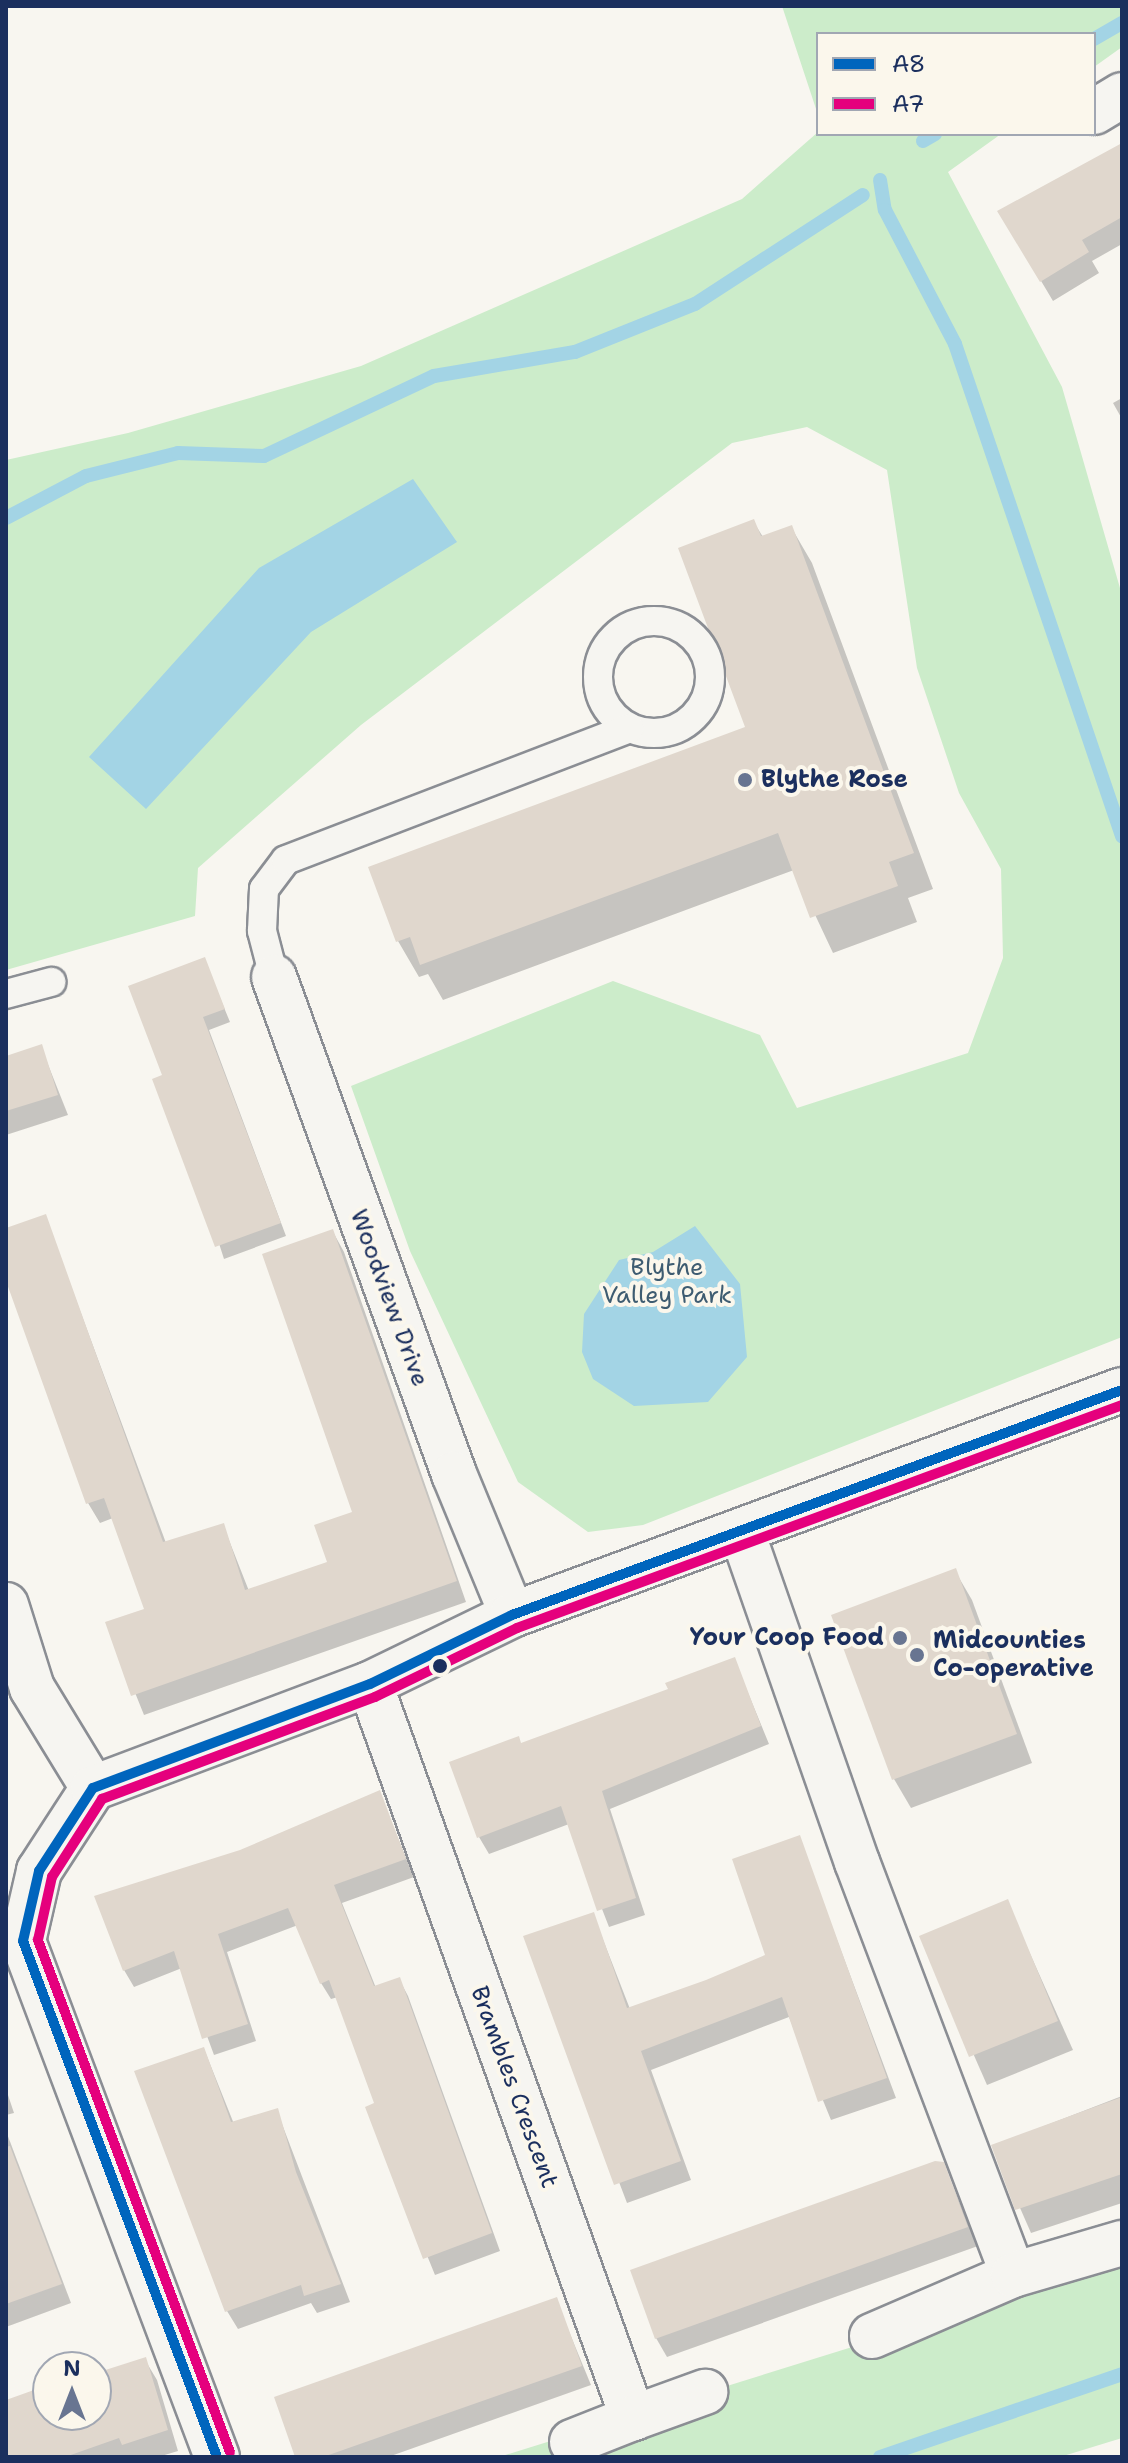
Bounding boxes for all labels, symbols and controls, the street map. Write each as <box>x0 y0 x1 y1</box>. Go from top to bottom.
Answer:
legend <box>816 32 1096 136</box>
text: A8 <box>892 48 926 80</box>
text: A7 <box>892 88 925 120</box>
place label: Blythe Rose <box>761 766 908 794</box>
marker: Blythe Rose <box>736 771 754 789</box>
street label: Woodview Drive <box>344 1205 434 1391</box>
park label: Blythe Valley Park <box>602 1254 732 1310</box>
place label: Your Coop Food <box>690 1624 884 1652</box>
place label: Midcounties Co-operative <box>933 1627 1094 1683</box>
marker: Your Coop Food <box>891 1629 909 1647</box>
marker: Midcounties Co-operative <box>908 1646 926 1664</box>
unlabelled marker <box>432 1658 448 1674</box>
street label: Brambles Crescent <box>464 1982 564 2192</box>
north arrow <box>32 2351 112 2431</box>
text: N <box>63 2354 81 2383</box>

